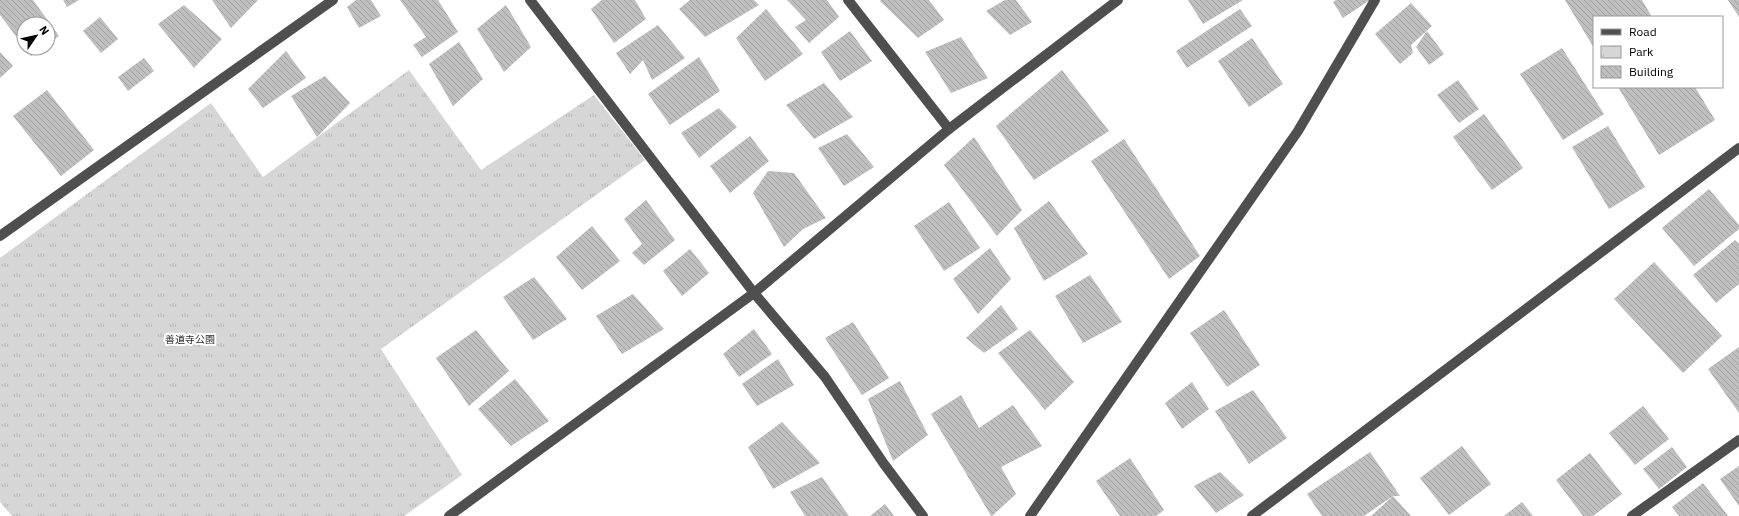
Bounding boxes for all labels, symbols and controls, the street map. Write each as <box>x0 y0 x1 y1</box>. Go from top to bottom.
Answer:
north arrow <box>16 16 56 56</box>
legend <box>1593 16 1723 88</box>
text: N <box>36 23 52 38</box>
text: Road <box>1629 24 1657 39</box>
text: Park <box>1629 44 1654 59</box>
text: Building <box>1629 64 1674 79</box>
park label: 善道寺公園 <box>165 333 215 346</box>

